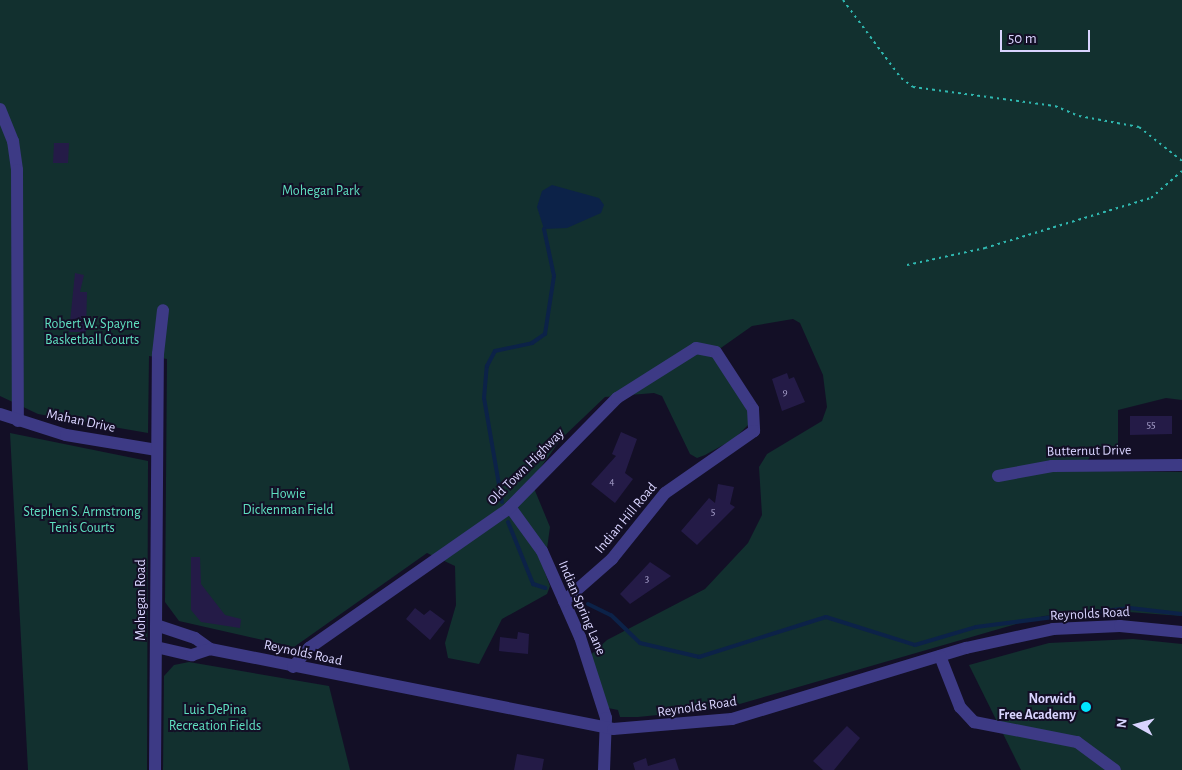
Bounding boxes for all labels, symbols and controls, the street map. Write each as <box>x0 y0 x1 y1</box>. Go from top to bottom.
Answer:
scale bar <box>1002 20 1092 52</box>
text: 50 m <box>1008 31 1037 46</box>
park label: Mohegan Park <box>282 183 360 199</box>
park label: Robert W. Spayne Basketball Courts <box>44 316 140 348</box>
house number: 9 <box>782 385 788 399</box>
street label: Mahan Drive <box>45 406 117 436</box>
house number: 55 <box>1146 418 1156 432</box>
street label: Old Town Highway <box>484 425 568 509</box>
street label: Butternut Drive <box>1047 442 1131 460</box>
house number: 4 <box>609 475 615 489</box>
street label: Indian Hill Road <box>591 479 661 557</box>
park label: Howie Dickenman Field <box>242 486 334 518</box>
park label: Stephen S. Armstrong Tenis Courts <box>23 504 141 536</box>
house number: 5 <box>711 505 715 519</box>
street label: Indian Spring Lane <box>555 558 609 658</box>
street label: Mohegan Road <box>133 559 149 641</box>
house number: 3 <box>645 572 649 586</box>
street label: Reynolds Road <box>1050 604 1130 624</box>
street label: Reynolds Road <box>262 636 344 670</box>
place label: Norwich Free Academy <box>998 691 1076 724</box>
street label: Reynolds Road <box>656 693 738 721</box>
north arrow <box>1112 700 1162 750</box>
marker: Norwich Free Academy <box>1080 701 1092 713</box>
park label: Luis DePina Recreation Fields <box>169 702 261 734</box>
text: N <box>1115 717 1130 729</box>

